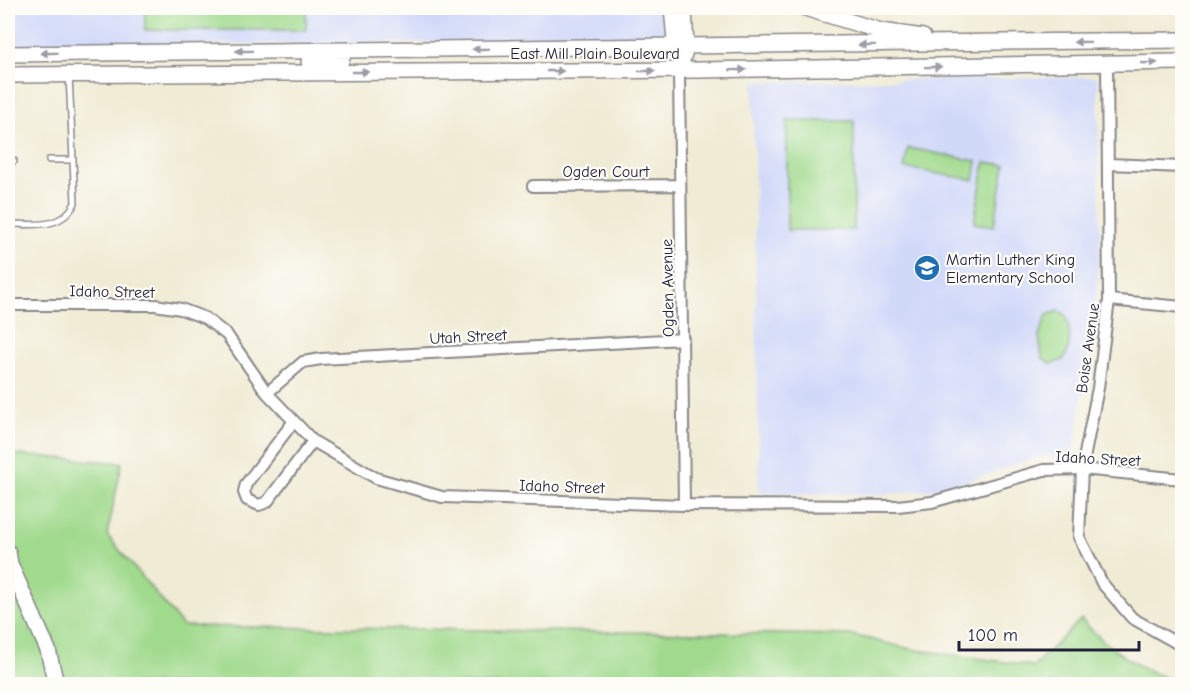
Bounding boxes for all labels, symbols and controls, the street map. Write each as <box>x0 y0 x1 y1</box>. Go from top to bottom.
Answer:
one-way arrow <box>1073 37 1092 47</box>
one-way arrow <box>857 40 876 50</box>
one-way arrow <box>471 44 490 54</box>
street label: East Mill Plain Boulevard <box>510 45 680 63</box>
one-way arrow <box>234 47 253 56</box>
one-way arrow <box>39 49 58 58</box>
one-way arrow <box>1139 58 1158 68</box>
one-way arrow <box>923 62 942 72</box>
one-way arrow <box>728 65 747 75</box>
one-way arrow <box>545 66 564 76</box>
one-way arrow <box>638 66 657 76</box>
one-way arrow <box>350 67 369 77</box>
street label: Ogden Court <box>563 163 650 181</box>
street label: Ogden Avenue <box>658 239 678 337</box>
place label: Martin Luther King Elementary School <box>946 251 1075 287</box>
school or university icon: Martin Luther King Elementary School <box>912 253 942 283</box>
street label: Idaho Street <box>69 282 155 302</box>
street label: Boise Avenue <box>1073 302 1103 394</box>
street label: Utah Street <box>429 326 508 348</box>
street label: Idaho Street <box>1055 448 1142 470</box>
street label: Idaho Street <box>519 477 605 497</box>
scale bar <box>959 614 1139 652</box>
text: 100 m <box>968 625 1018 646</box>

